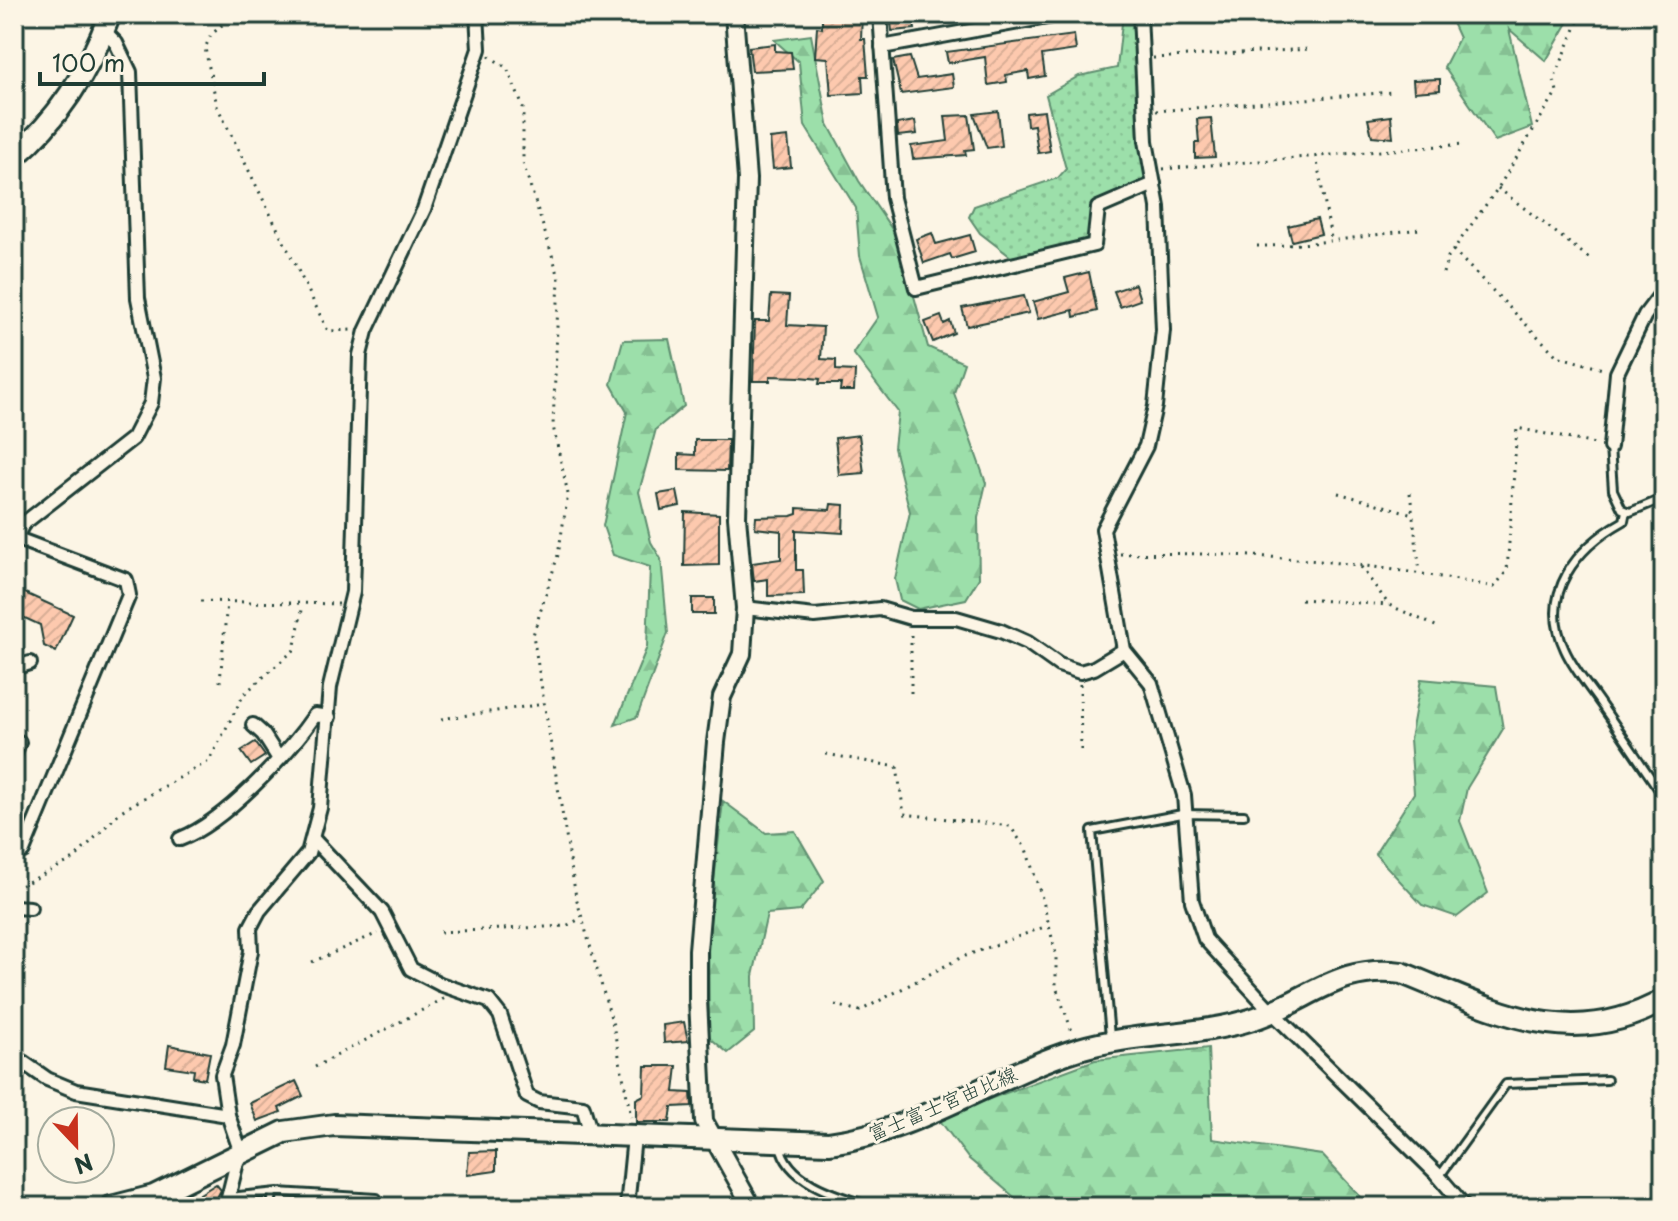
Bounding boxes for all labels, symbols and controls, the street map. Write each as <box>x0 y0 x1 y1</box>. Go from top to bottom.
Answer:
scale bar <box>40 36 264 86</box>
text: 100 m <box>52 44 125 80</box>
street label: 富士富士宮由比線 <box>862 1058 1022 1148</box>
north arrow <box>36 1105 116 1185</box>
text: N <box>70 1146 98 1183</box>

